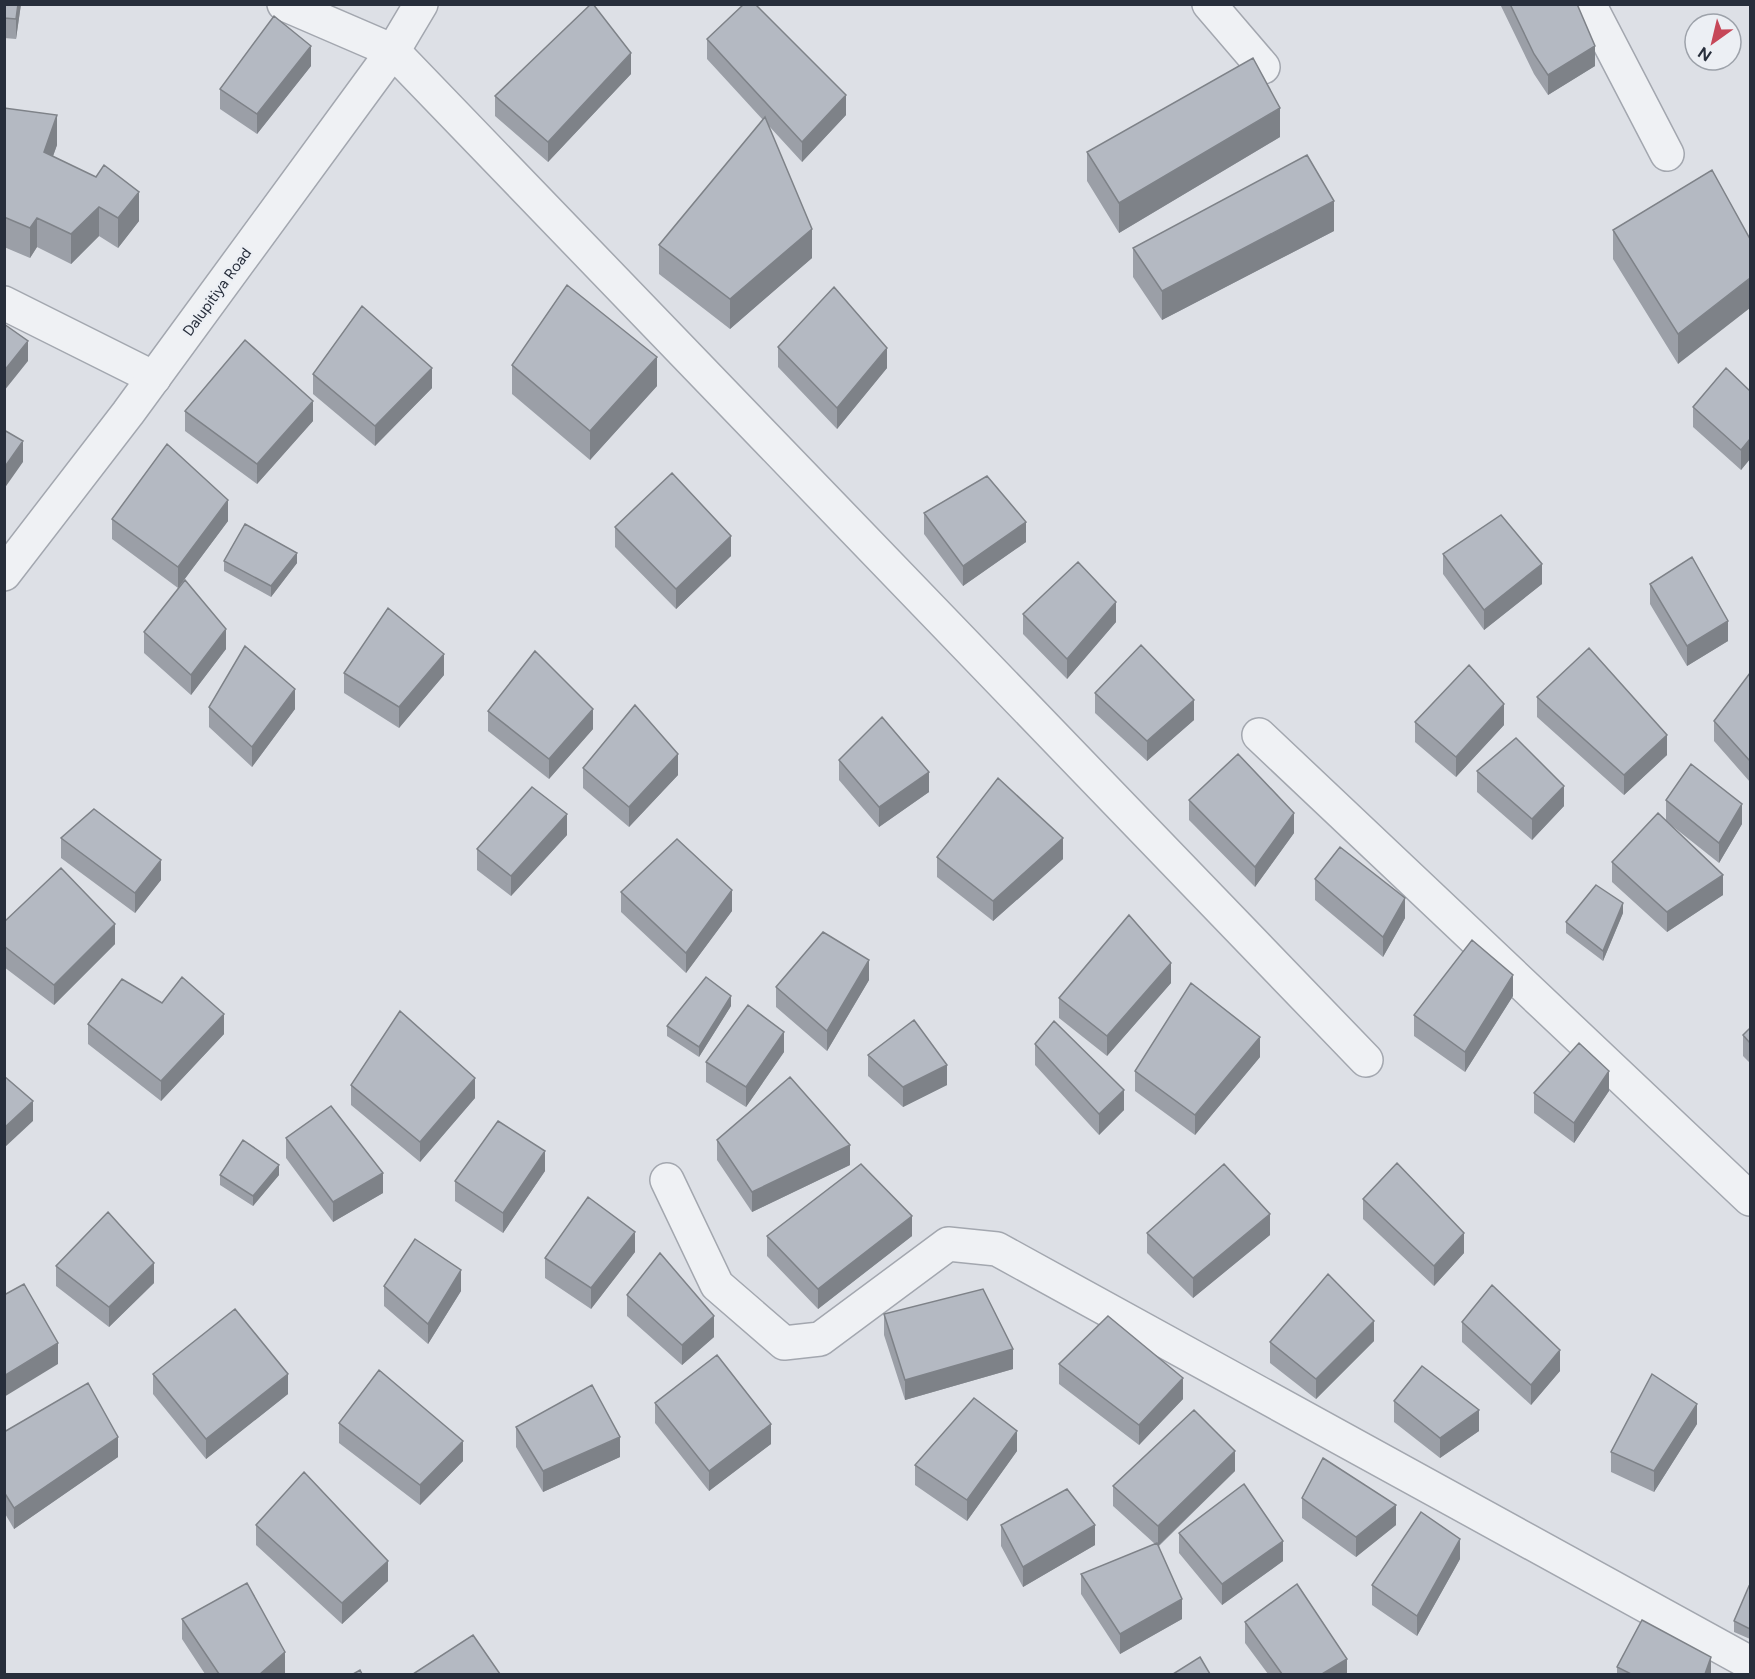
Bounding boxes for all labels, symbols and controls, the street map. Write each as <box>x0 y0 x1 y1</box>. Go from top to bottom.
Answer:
north arrow <box>1683 12 1743 72</box>
text: N <box>1694 43 1715 65</box>
street label: Dalupitiya Road <box>179 244 255 340</box>

